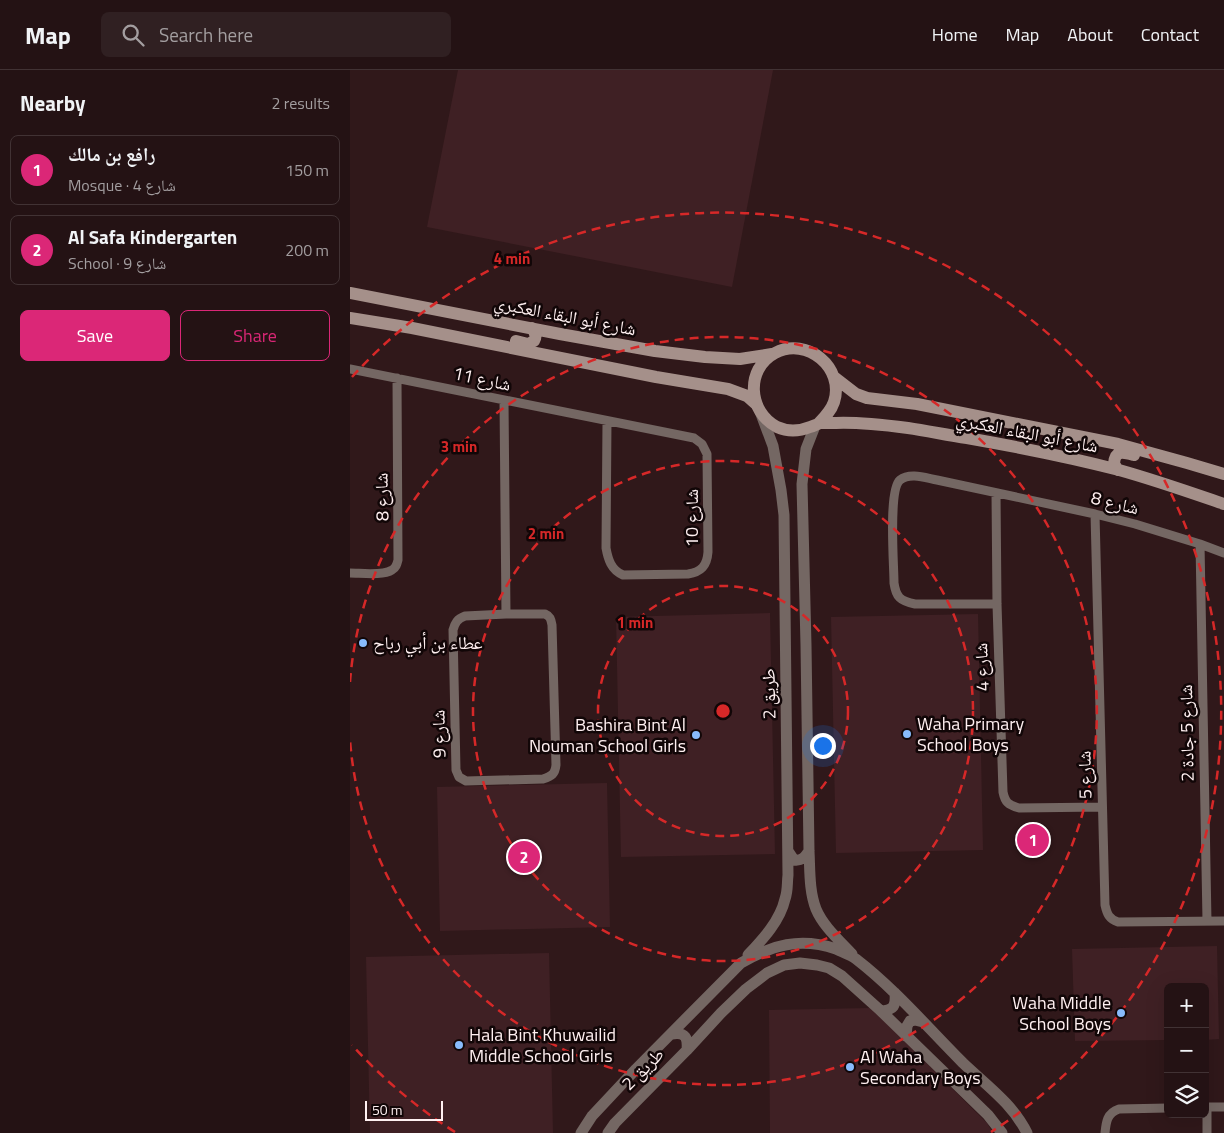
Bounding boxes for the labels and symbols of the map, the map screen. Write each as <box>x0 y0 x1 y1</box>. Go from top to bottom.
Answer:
text: 4 min <box>494 247 530 270</box>
street label: شارع أبو البقاء العكبري <box>492 289 638 344</box>
street label: شارع 11 <box>451 359 513 398</box>
street label: شارع أبو البقاء العكبري <box>954 406 1100 461</box>
text: 3 min <box>441 435 477 458</box>
street label: شارع 8 <box>368 473 395 521</box>
street label: شارع 8 <box>1088 484 1142 521</box>
street label: شارع 10 <box>678 489 705 547</box>
text: 2 min <box>528 522 564 545</box>
text: 1 min <box>617 611 653 634</box>
place label: عطاء بن أبي رباح <box>373 629 483 658</box>
marker: عطاء بن أبي رباح <box>357 637 369 649</box>
street label: شارع 4 <box>967 642 996 692</box>
street label: طريق 2 <box>755 668 782 720</box>
street label: شارع 5 جادة 2 <box>1172 684 1201 782</box>
centre of rings <box>714 702 732 720</box>
street label: شارع 9 <box>425 710 452 758</box>
place label: Waha Primary School Boys <box>917 710 1024 758</box>
place label: Bashira Bint Al Nouman School Girls <box>529 711 686 759</box>
marker: Waha Primary School Boys <box>901 728 913 740</box>
marker: Bashira Bint Al Nouman School Girls <box>690 729 702 741</box>
your location <box>810 733 836 759</box>
street label: شارع 5 <box>1071 751 1098 799</box>
pin: 1 <box>1017 821 1049 859</box>
pin: 2 <box>508 838 540 876</box>
place label: Waha Middle School Boys <box>1012 989 1111 1037</box>
marker: Waha Middle School Boys <box>1115 1007 1127 1019</box>
place label: Hala Bint Khuwailid Middle School Girls <box>469 1021 616 1069</box>
marker: Hala Bint Khuwailid Middle School Girls <box>453 1039 465 1051</box>
street label: طريق 2 <box>615 1041 670 1096</box>
place label: Al Waha Secondary Boys <box>860 1043 981 1091</box>
marker: Al Waha Secondary Boys <box>844 1061 856 1073</box>
scale bar <box>365 1098 442 1121</box>

